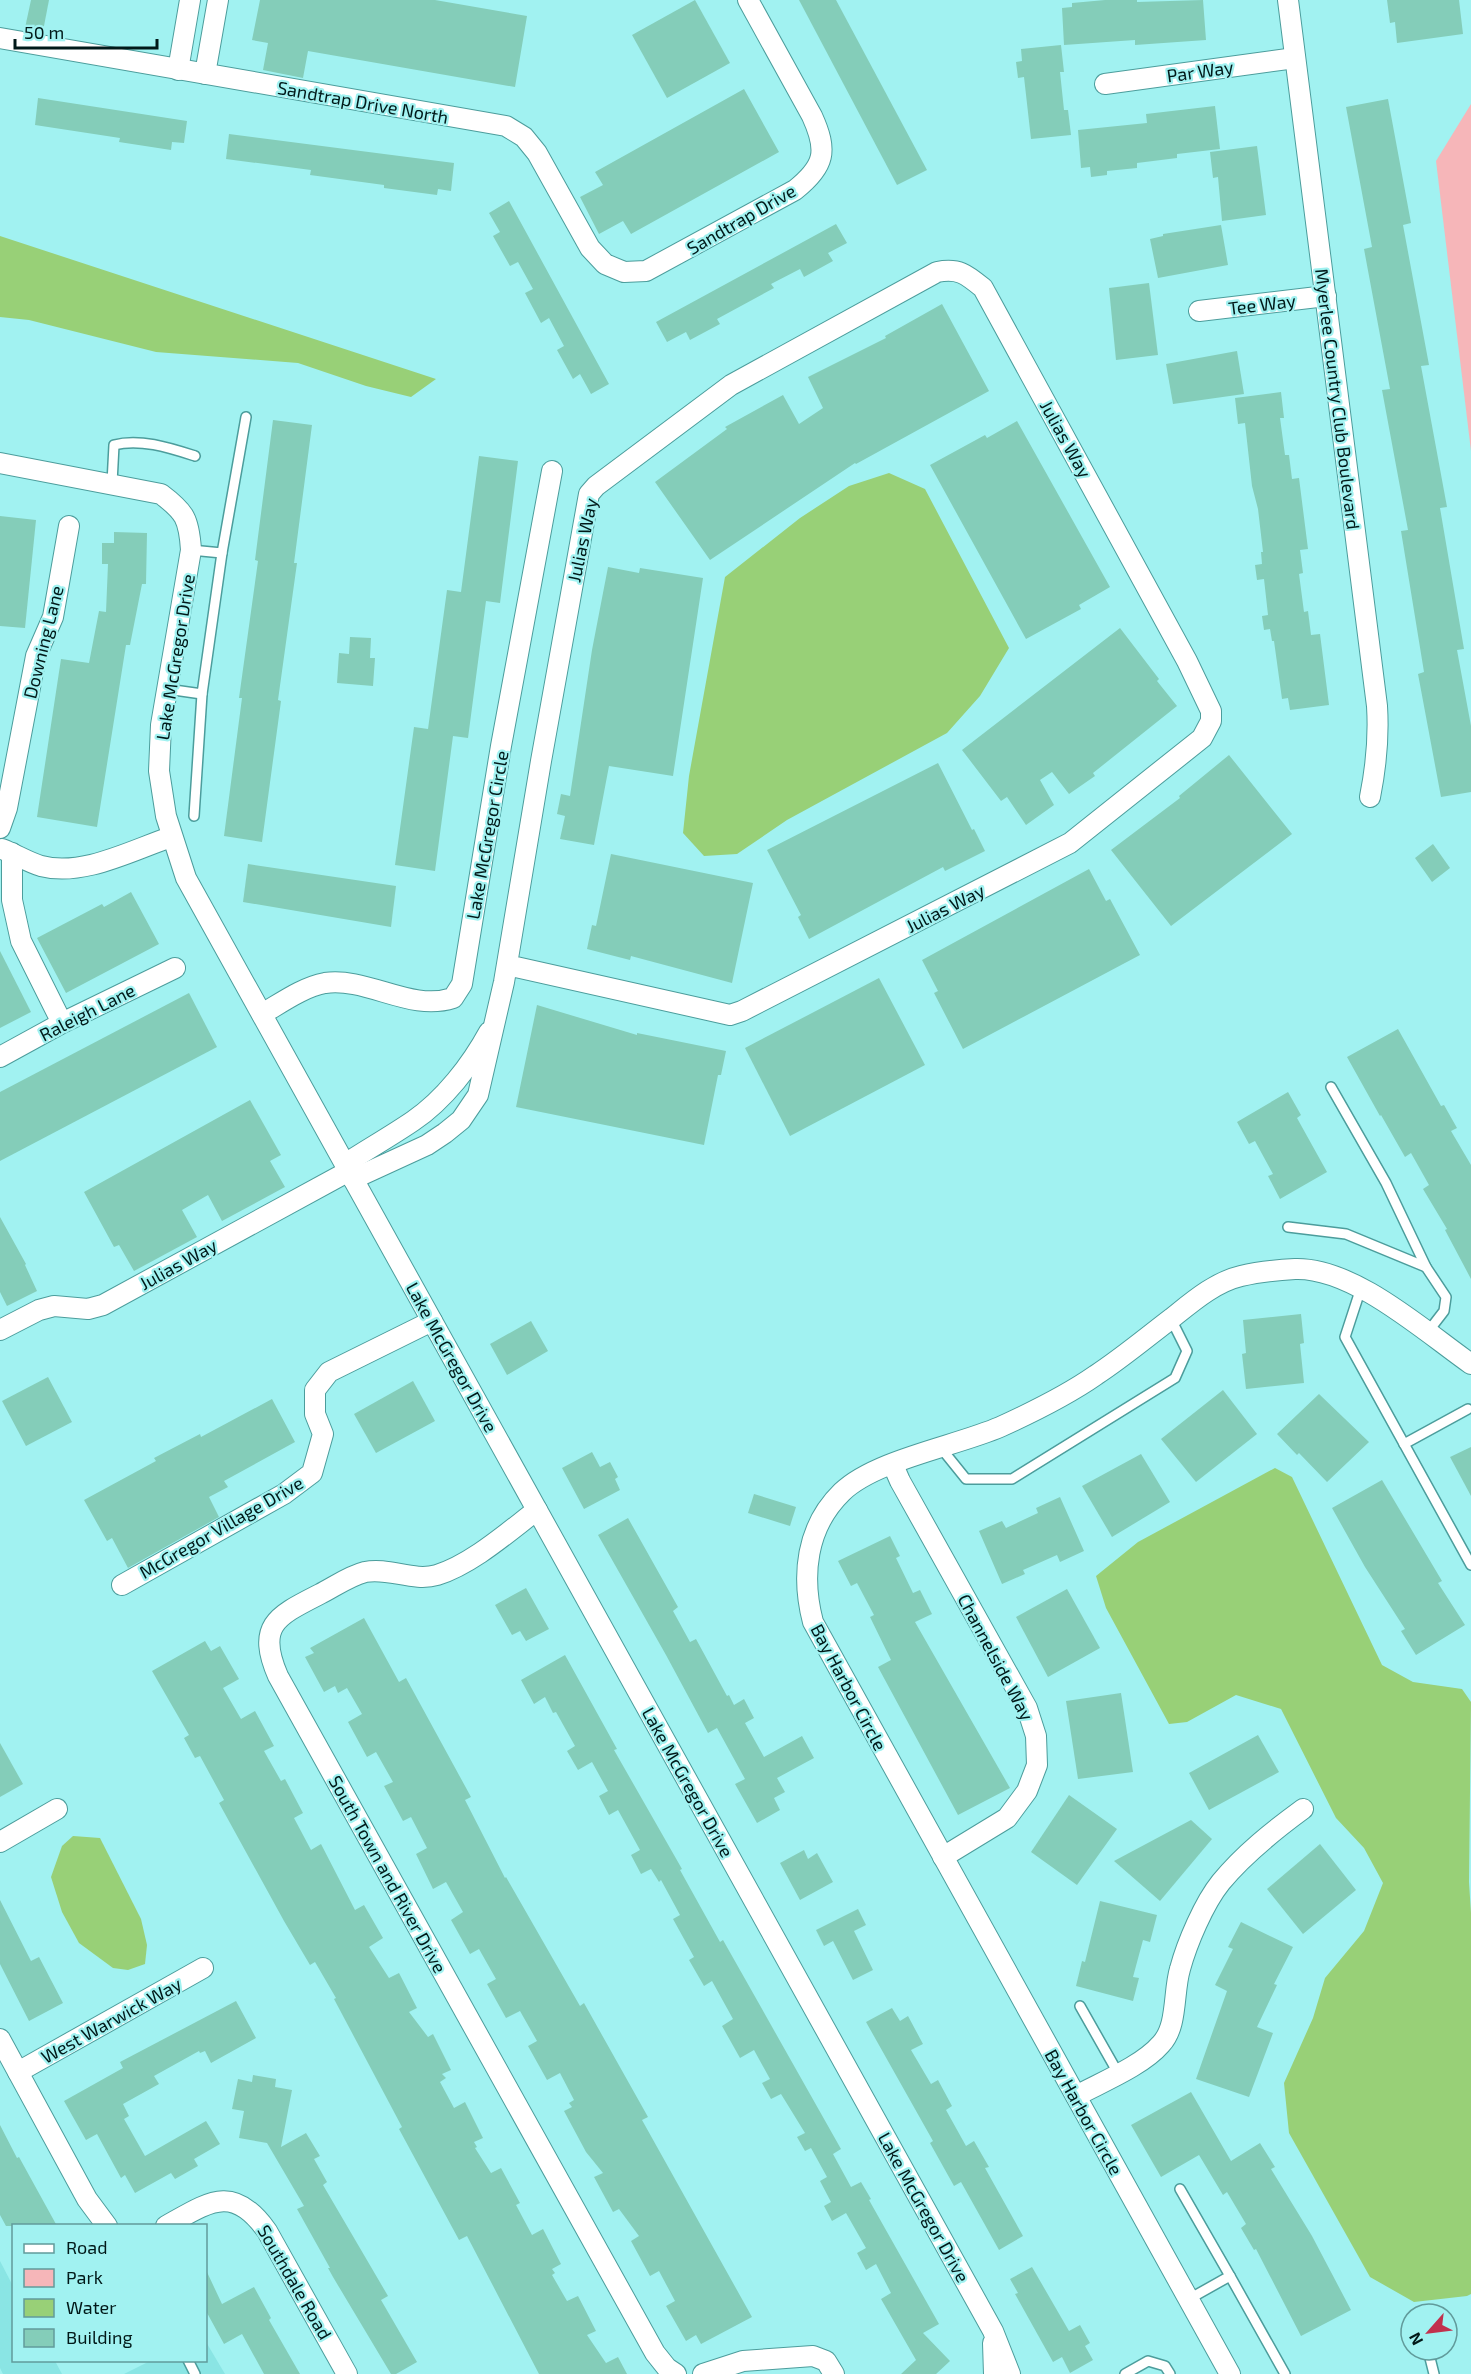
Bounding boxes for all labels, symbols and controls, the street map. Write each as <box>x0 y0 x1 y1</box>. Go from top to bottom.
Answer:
scale bar <box>15 12 158 50</box>
text: 50 m <box>24 21 64 43</box>
street label: Par Way <box>1165 55 1235 87</box>
street label: Sandtrap Drive North <box>276 76 450 128</box>
street label: Sandtrap Drive <box>683 179 799 259</box>
street label: Myerlee Country Club Boulevard <box>1311 267 1365 531</box>
street label: Tee Way <box>1227 289 1297 319</box>
street label: Julias Way <box>1036 396 1097 482</box>
street label: Julias Way <box>562 496 602 584</box>
street label: Lake McGregor Drive <box>151 572 199 742</box>
street label: Downing Lane <box>18 583 68 701</box>
street label: Lake McGregor Circle <box>461 749 513 921</box>
street label: Julias Way <box>902 879 988 937</box>
street label: Raleigh Lane <box>36 979 138 1045</box>
street label: Julias Way <box>135 1233 221 1294</box>
street label: Lake McGregor Drive <box>402 1278 502 1436</box>
street label: McGregor Village Drive <box>135 1471 307 1583</box>
street label: Channelside Way <box>953 1590 1039 1724</box>
street label: Bay Harbor Circle <box>806 1620 892 1754</box>
street label: Lake McGregor Drive <box>638 1703 738 1861</box>
street label: South Town and River Drive <box>324 1771 452 1977</box>
street label: West Warwick Way <box>37 1972 186 2068</box>
street label: Bay Harbor Circle <box>1040 2045 1128 2179</box>
street label: Lake McGregor Drive <box>874 2128 974 2286</box>
street label: Southdale Road <box>253 2221 337 2343</box>
legend <box>12 2224 207 2362</box>
text: Road <box>66 2236 107 2258</box>
text: Park <box>66 2266 103 2288</box>
text: Water <box>66 2296 116 2318</box>
north arrow <box>1399 2302 1459 2362</box>
text: Building <box>66 2326 133 2348</box>
text: N <box>1404 2330 1426 2349</box>

